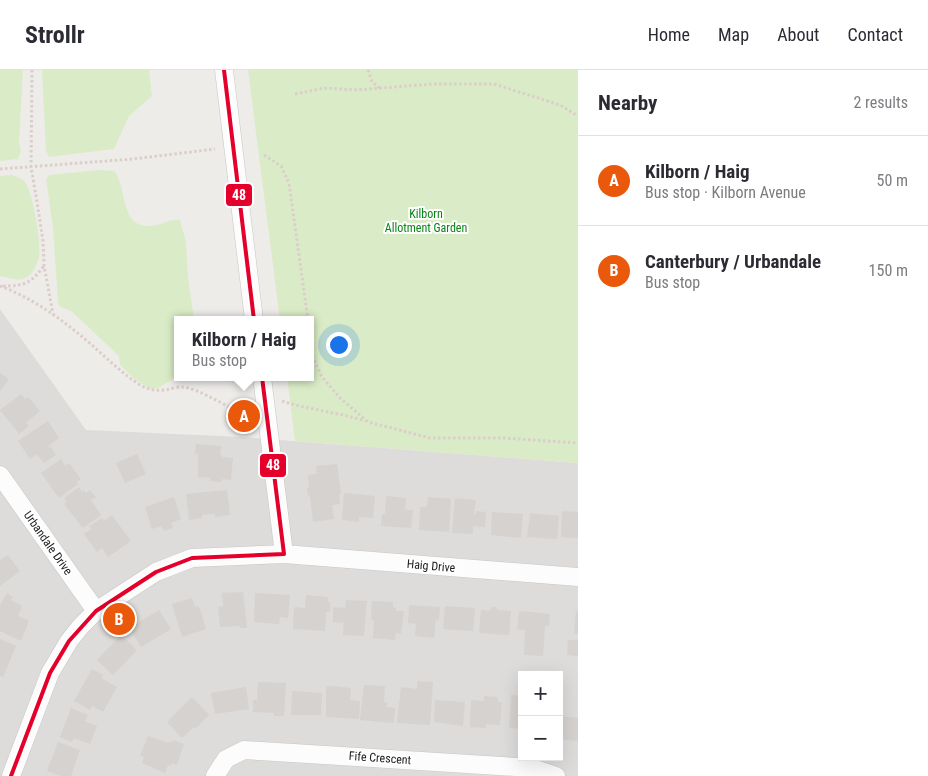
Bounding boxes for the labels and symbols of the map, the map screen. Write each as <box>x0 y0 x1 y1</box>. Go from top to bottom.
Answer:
line badge: 48 <box>225 183 253 207</box>
text: 48 <box>232 187 246 203</box>
park label: Kilborn Allotment Garden <box>385 207 467 235</box>
your location <box>326 332 352 358</box>
pin: A <box>228 397 260 435</box>
line badge: 48 <box>259 453 287 478</box>
text: 48 <box>266 457 280 473</box>
street label: Urbandale Drive <box>21 508 75 578</box>
street label: Haig Drive <box>406 557 456 575</box>
pin: B <box>103 600 135 638</box>
street label: Fife Crescent <box>348 749 412 767</box>

